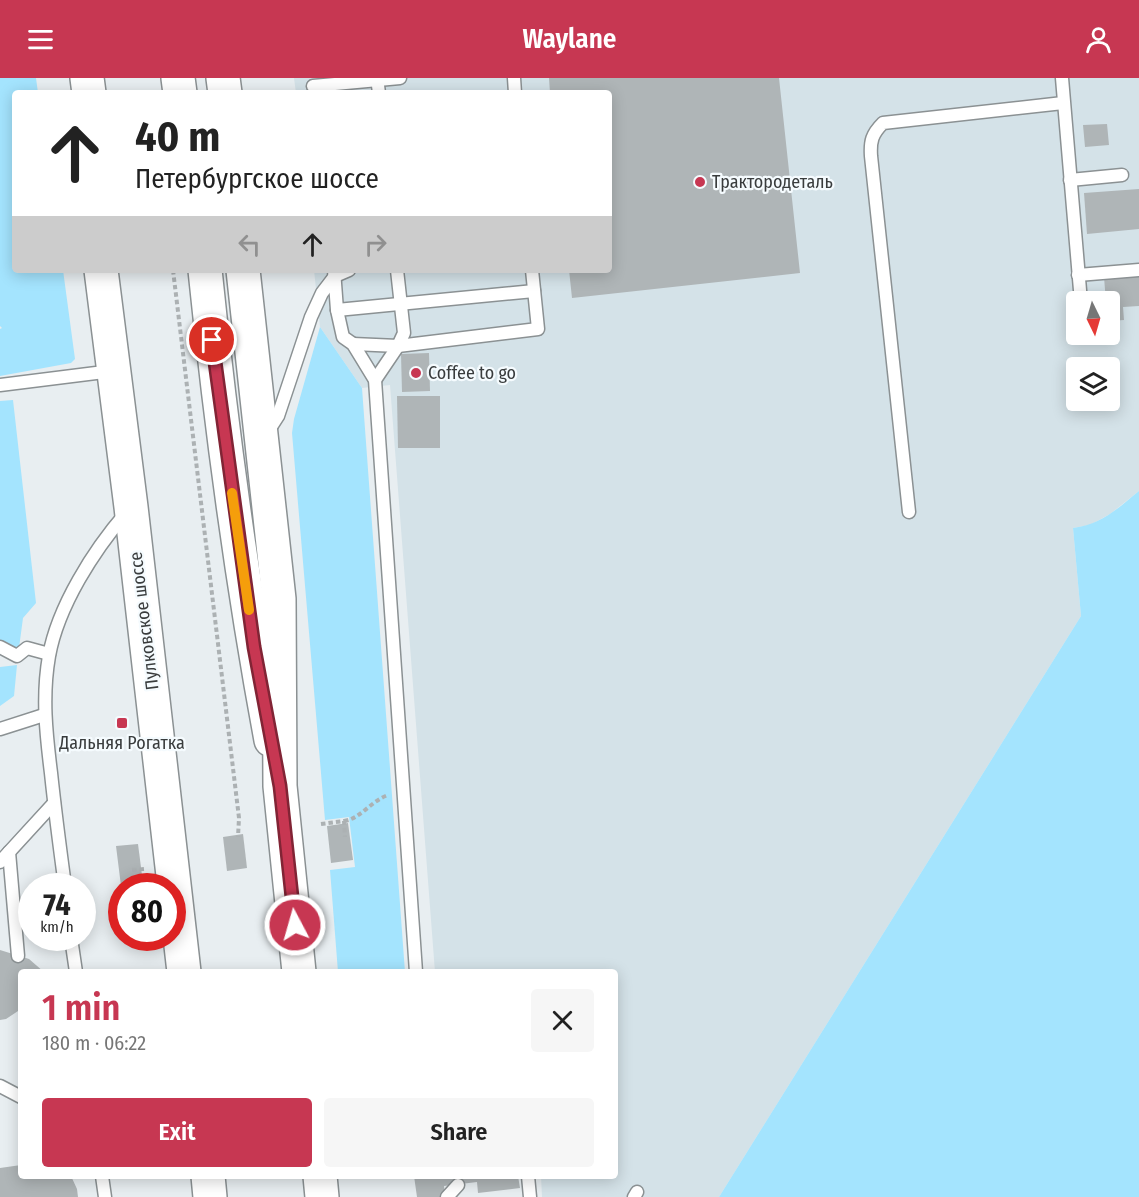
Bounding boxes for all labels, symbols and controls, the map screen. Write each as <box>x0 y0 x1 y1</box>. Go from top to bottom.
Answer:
icon: menu <box>24 23 57 56</box>
text: Waylane <box>523 23 616 55</box>
icon: person <box>1082 23 1115 56</box>
text: 40 m <box>135 112 220 162</box>
icon: ahead <box>36 114 114 192</box>
text: Петербургское шоссе <box>135 163 379 195</box>
place label: Трактородеталь <box>712 171 833 193</box>
marker: Трактородеталь <box>693 175 707 189</box>
icon: left <box>233 228 266 261</box>
icon: ahead <box>296 228 329 261</box>
icon: right <box>359 228 392 261</box>
north arrow <box>1066 291 1120 345</box>
map controls <box>1066 291 1120 411</box>
pin <box>186 314 237 365</box>
icon: arrive <box>195 323 228 356</box>
button: layers <box>1066 357 1120 411</box>
place label: Coffee to go <box>428 362 516 384</box>
marker: Coffee to go <box>409 366 423 380</box>
street label: Пулковское шоссе <box>125 550 163 691</box>
marker: Дальняя Рогатка <box>115 716 129 730</box>
place label: Дальняя Рогатка <box>58 732 185 754</box>
speed limit sign: 80 <box>108 873 186 951</box>
text: 74 <box>43 887 71 923</box>
position arrow <box>263 893 327 957</box>
text: km/h <box>40 918 74 936</box>
text: 1 min <box>42 986 120 1030</box>
button: close <box>531 989 594 1052</box>
text: 180 m · 06:22 <box>42 1031 146 1055</box>
button: Exit <box>42 1098 312 1167</box>
button: Share <box>324 1098 594 1167</box>

